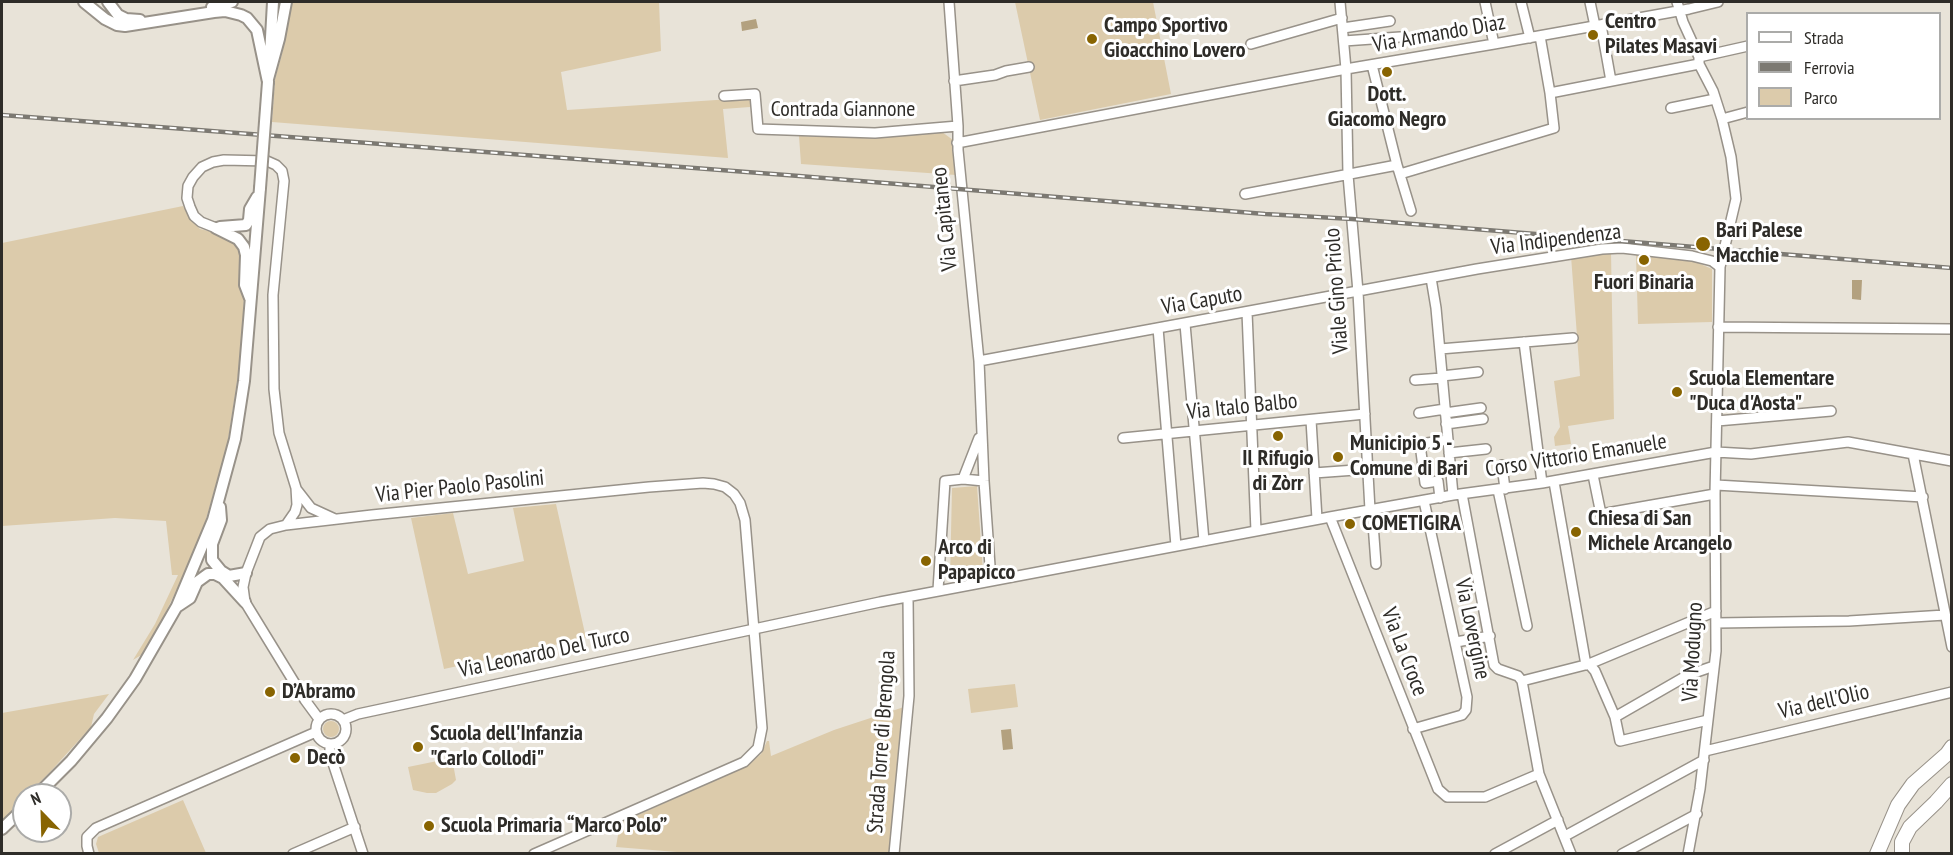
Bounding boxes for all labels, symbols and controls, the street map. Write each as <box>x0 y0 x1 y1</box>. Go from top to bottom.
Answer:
street label: Via Armando Diaz <box>1371 9 1507 59</box>
place label: Centro Pilates Masavi <box>1605 9 1717 60</box>
legend <box>1746 12 1941 120</box>
place label: Campo Sportivo Gioacchino Lovero <box>1104 13 1246 64</box>
text: Strada <box>1804 26 1844 49</box>
marker: Centro Pilates Masavi <box>1586 28 1600 42</box>
marker: Campo Sportivo Gioacchino Lovero <box>1085 32 1099 46</box>
text: Ferrovia <box>1804 56 1854 79</box>
marker: Dott. Giacomo Negro <box>1380 65 1394 79</box>
place label: Dott. Giacomo Negro <box>1328 82 1446 134</box>
text: Parco <box>1804 86 1838 109</box>
street label: Contrada Giannone <box>771 97 915 123</box>
street label: Via Capitaneo <box>926 166 964 272</box>
place label: Bari Palese Macchie <box>1716 218 1803 270</box>
street label: Via Indipendenza <box>1489 219 1623 261</box>
street label: Viale Gino Priolo <box>1319 227 1355 355</box>
marker: Bari Palese Macchie <box>1694 235 1712 253</box>
marker: Fuori Binaria <box>1637 253 1651 267</box>
place label: Fuori Binaria <box>1594 270 1694 296</box>
street label: Via Caputo <box>1160 281 1244 321</box>
place label: Scuola Elementare "Duca d'Aosta" <box>1689 366 1834 418</box>
marker: Scuola Elementare "Duca d'Aosta" <box>1670 385 1684 399</box>
street label: Via Italo Balbo <box>1185 388 1299 426</box>
marker: Il Rifugio di Zòrr <box>1271 429 1285 443</box>
street label: Corso Vittorio Emanuele <box>1484 429 1668 483</box>
place label: Municipio 5 - Comune di Bari <box>1350 431 1468 482</box>
place label: Il Rifugio di Zòrr <box>1242 446 1314 498</box>
marker: Municipio 5 - Comune di Bari <box>1331 450 1345 464</box>
street label: Via Pier Paolo Pasolini <box>374 465 546 509</box>
place label: Chiesa di San Michele Arcangelo <box>1588 506 1732 558</box>
place label: COMETIGIRA <box>1362 511 1461 537</box>
marker: COMETIGIRA <box>1343 517 1357 531</box>
marker: Chiesa di San Michele Arcangelo <box>1569 525 1583 539</box>
place label: Arco di Papapicco <box>938 535 1015 586</box>
marker: Arco di Papapicco <box>919 554 933 568</box>
street label: Via Lovergine <box>1448 576 1496 682</box>
street label: Via Modugno <box>1677 602 1709 702</box>
street label: Via La Croce <box>1375 604 1433 700</box>
street label: Via Leonardo Del Turco <box>456 622 632 684</box>
street label: Strada Torre di Brengola <box>862 650 902 834</box>
place label: D’Abramo <box>282 679 356 705</box>
street label: Via dell'Olio <box>1776 679 1872 725</box>
marker: D’Abramo <box>263 685 277 699</box>
place label: Scuola dell'Infanzia "Carlo Collodi" <box>430 721 583 772</box>
marker: Scuola dell'Infanzia "Carlo Collodi" <box>411 740 425 754</box>
place label: Decò <box>307 745 345 771</box>
marker: Decò <box>288 751 302 765</box>
north arrow <box>12 783 72 843</box>
text: N <box>28 787 44 809</box>
place label: Scuola Primaria “Marco Polo” <box>441 813 667 839</box>
marker: Scuola Primaria “Marco Polo” <box>422 819 436 833</box>

